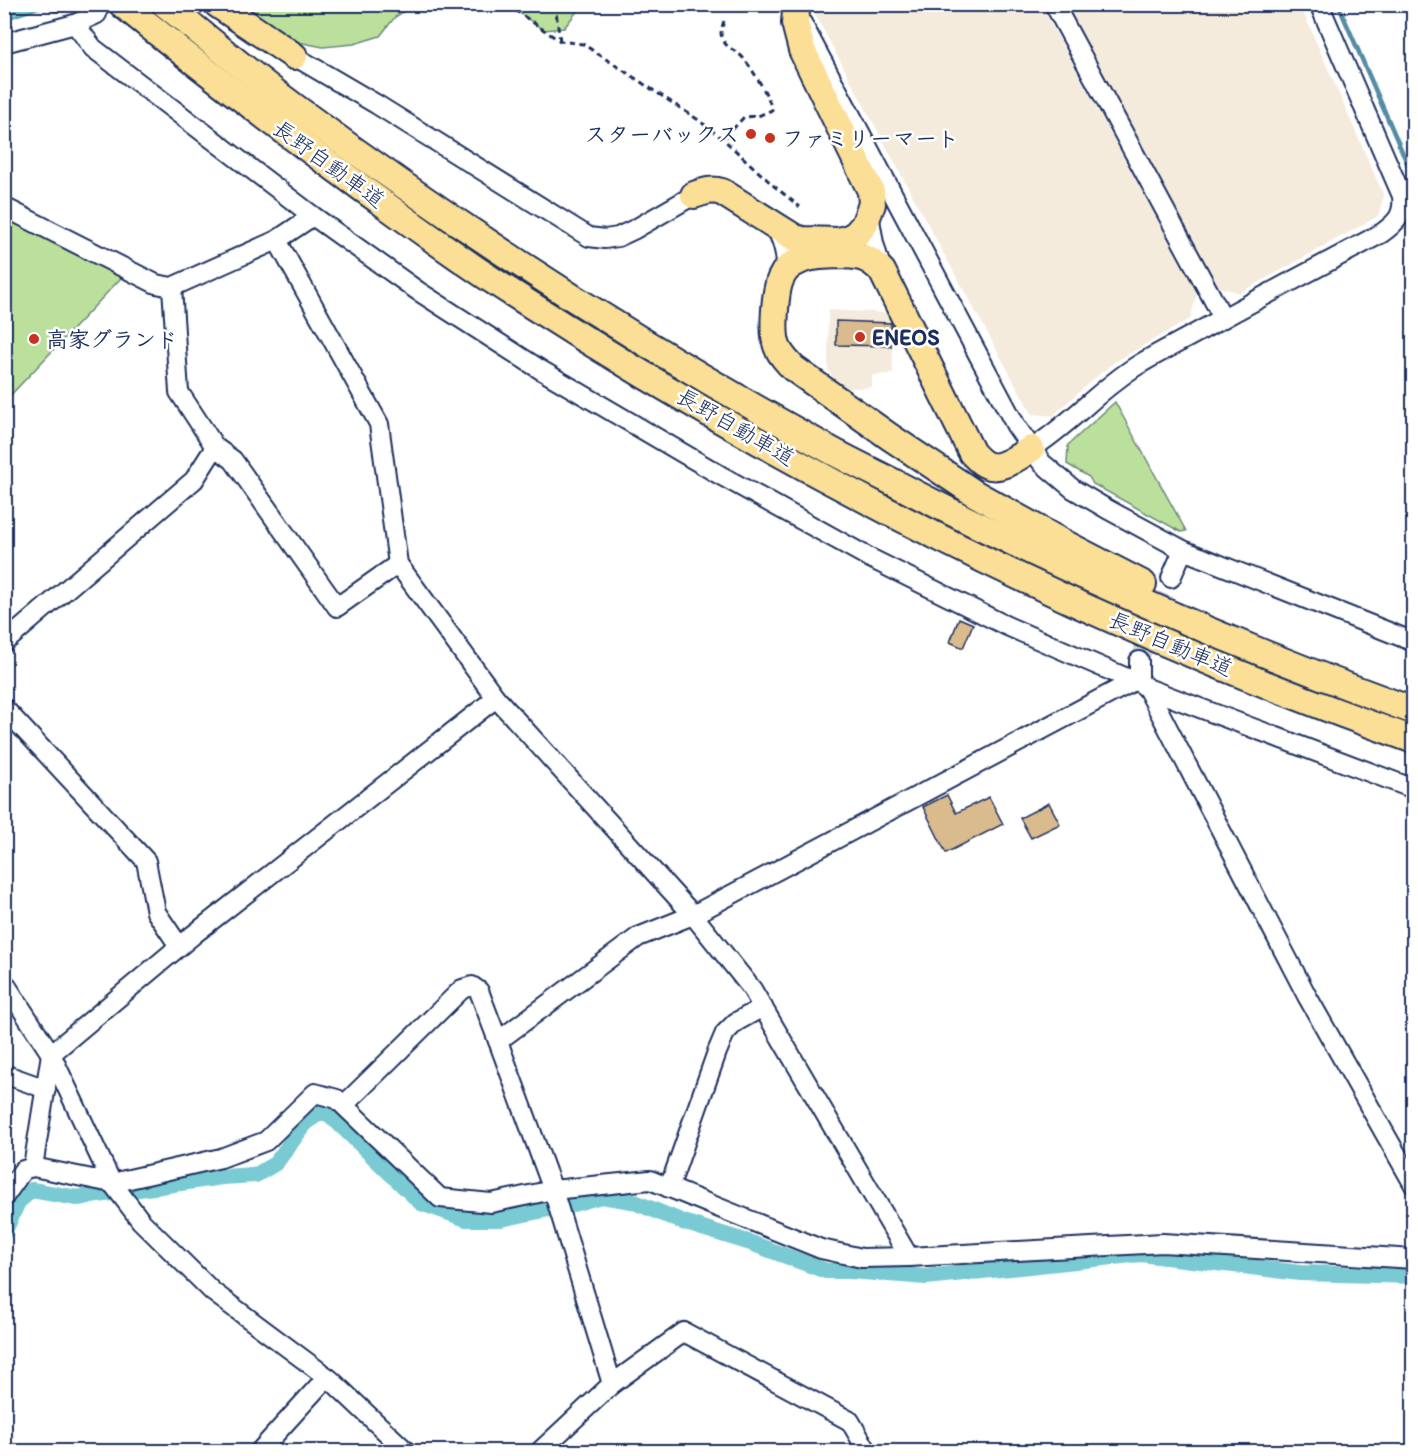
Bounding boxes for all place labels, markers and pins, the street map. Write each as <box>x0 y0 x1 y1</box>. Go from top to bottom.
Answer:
place label: スターバックス <box>585 121 739 148</box>
place label: ファミリーマート <box>782 125 959 152</box>
marker: スターバックス <box>744 127 758 141</box>
marker: ファミリーマート <box>763 131 777 145</box>
place label: ENEOS <box>872 324 940 351</box>
place label: 高家グランド <box>46 326 178 353</box>
marker: ENEOS <box>853 330 867 344</box>
marker: 高家グランド <box>27 332 41 346</box>

